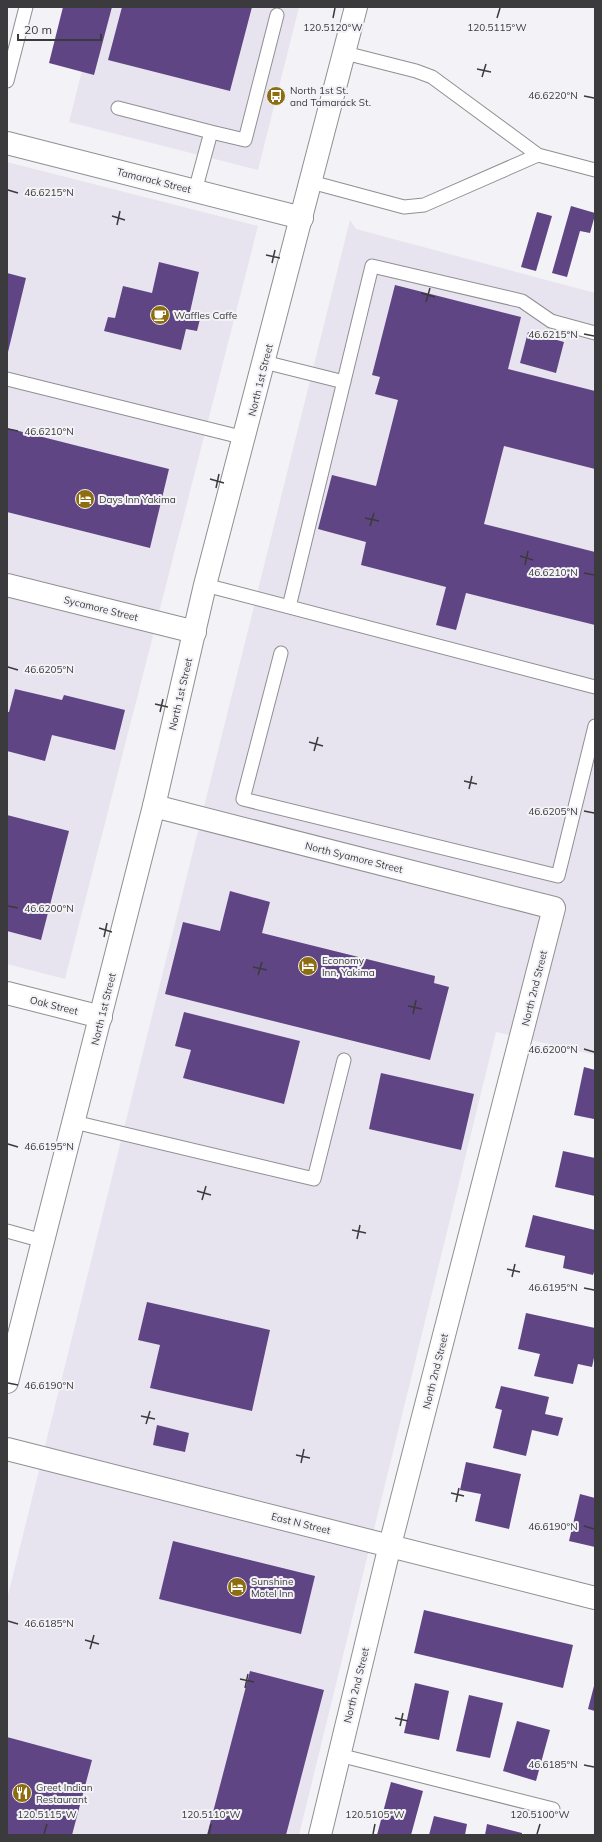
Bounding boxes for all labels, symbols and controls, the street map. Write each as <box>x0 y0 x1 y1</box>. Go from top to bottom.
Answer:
scale bar <box>18 16 101 42</box>
text: 120.5120°W <box>303 21 363 34</box>
text: 120.5115°W <box>467 21 527 34</box>
text: 20 m <box>24 22 52 37</box>
place label: North 1st St. and Tamarack St. <box>290 84 371 109</box>
bus stop icon: North 1st St. and Tamarack St. <box>265 85 287 107</box>
text: 46.6220°N <box>528 89 578 102</box>
street label: Tamarack Street <box>115 165 193 196</box>
text: 46.6215°N <box>24 186 74 199</box>
cafe icon: Waffles Caffe <box>149 304 171 326</box>
place label: Waffles Caffe <box>174 309 237 322</box>
text: 46.6215°N <box>528 328 578 341</box>
street label: North 1st Street <box>245 342 276 417</box>
text: 46.6210°N <box>24 425 74 438</box>
hotel icon: Days Inn Yakima <box>74 488 96 510</box>
place label: Days Inn Yakima <box>99 493 176 506</box>
text: 46.6210°N <box>528 566 578 579</box>
street label: Sycamore Street <box>62 593 140 624</box>
street label: North 1st Street <box>166 656 195 731</box>
text: 46.6205°N <box>24 663 74 676</box>
text: 46.6205°N <box>528 805 578 818</box>
street label: North Syamore Street <box>304 839 405 876</box>
text: 46.6200°N <box>24 902 74 915</box>
street label: North 2nd Street <box>519 949 550 1027</box>
place label: Economy Inn, Yakima <box>322 954 375 979</box>
hotel icon: Economy Inn, Yakima <box>297 955 319 977</box>
street label: North 1st Street <box>88 971 119 1046</box>
street label: Oak Street <box>28 993 80 1018</box>
text: 46.6200°N <box>528 1043 578 1056</box>
text: 46.6195°N <box>24 1140 74 1153</box>
text: 46.6195°N <box>528 1281 578 1294</box>
street label: North 2nd Street <box>420 1332 451 1410</box>
text: 46.6190°N <box>24 1379 74 1392</box>
street label: East N Street <box>270 1510 332 1537</box>
text: 46.6190°N <box>528 1520 578 1533</box>
place label: Sunshine Motel Inn <box>251 1575 294 1600</box>
hotel icon: Sunshine Motel Inn <box>226 1576 248 1598</box>
text: 46.6185°N <box>24 1617 74 1630</box>
street label: North 2nd Street <box>341 1646 372 1724</box>
text: 46.6185°N <box>528 1758 578 1771</box>
place label: Greet Indian Restaurant <box>36 1781 93 1806</box>
restaurant icon: Greet Indian Restaurant <box>11 1782 33 1804</box>
text: 120.5115°W <box>17 1808 77 1821</box>
text: 120.5110°W <box>181 1808 241 1821</box>
text: 120.5105°W <box>345 1808 405 1821</box>
text: 120.5100°W <box>510 1808 570 1821</box>

